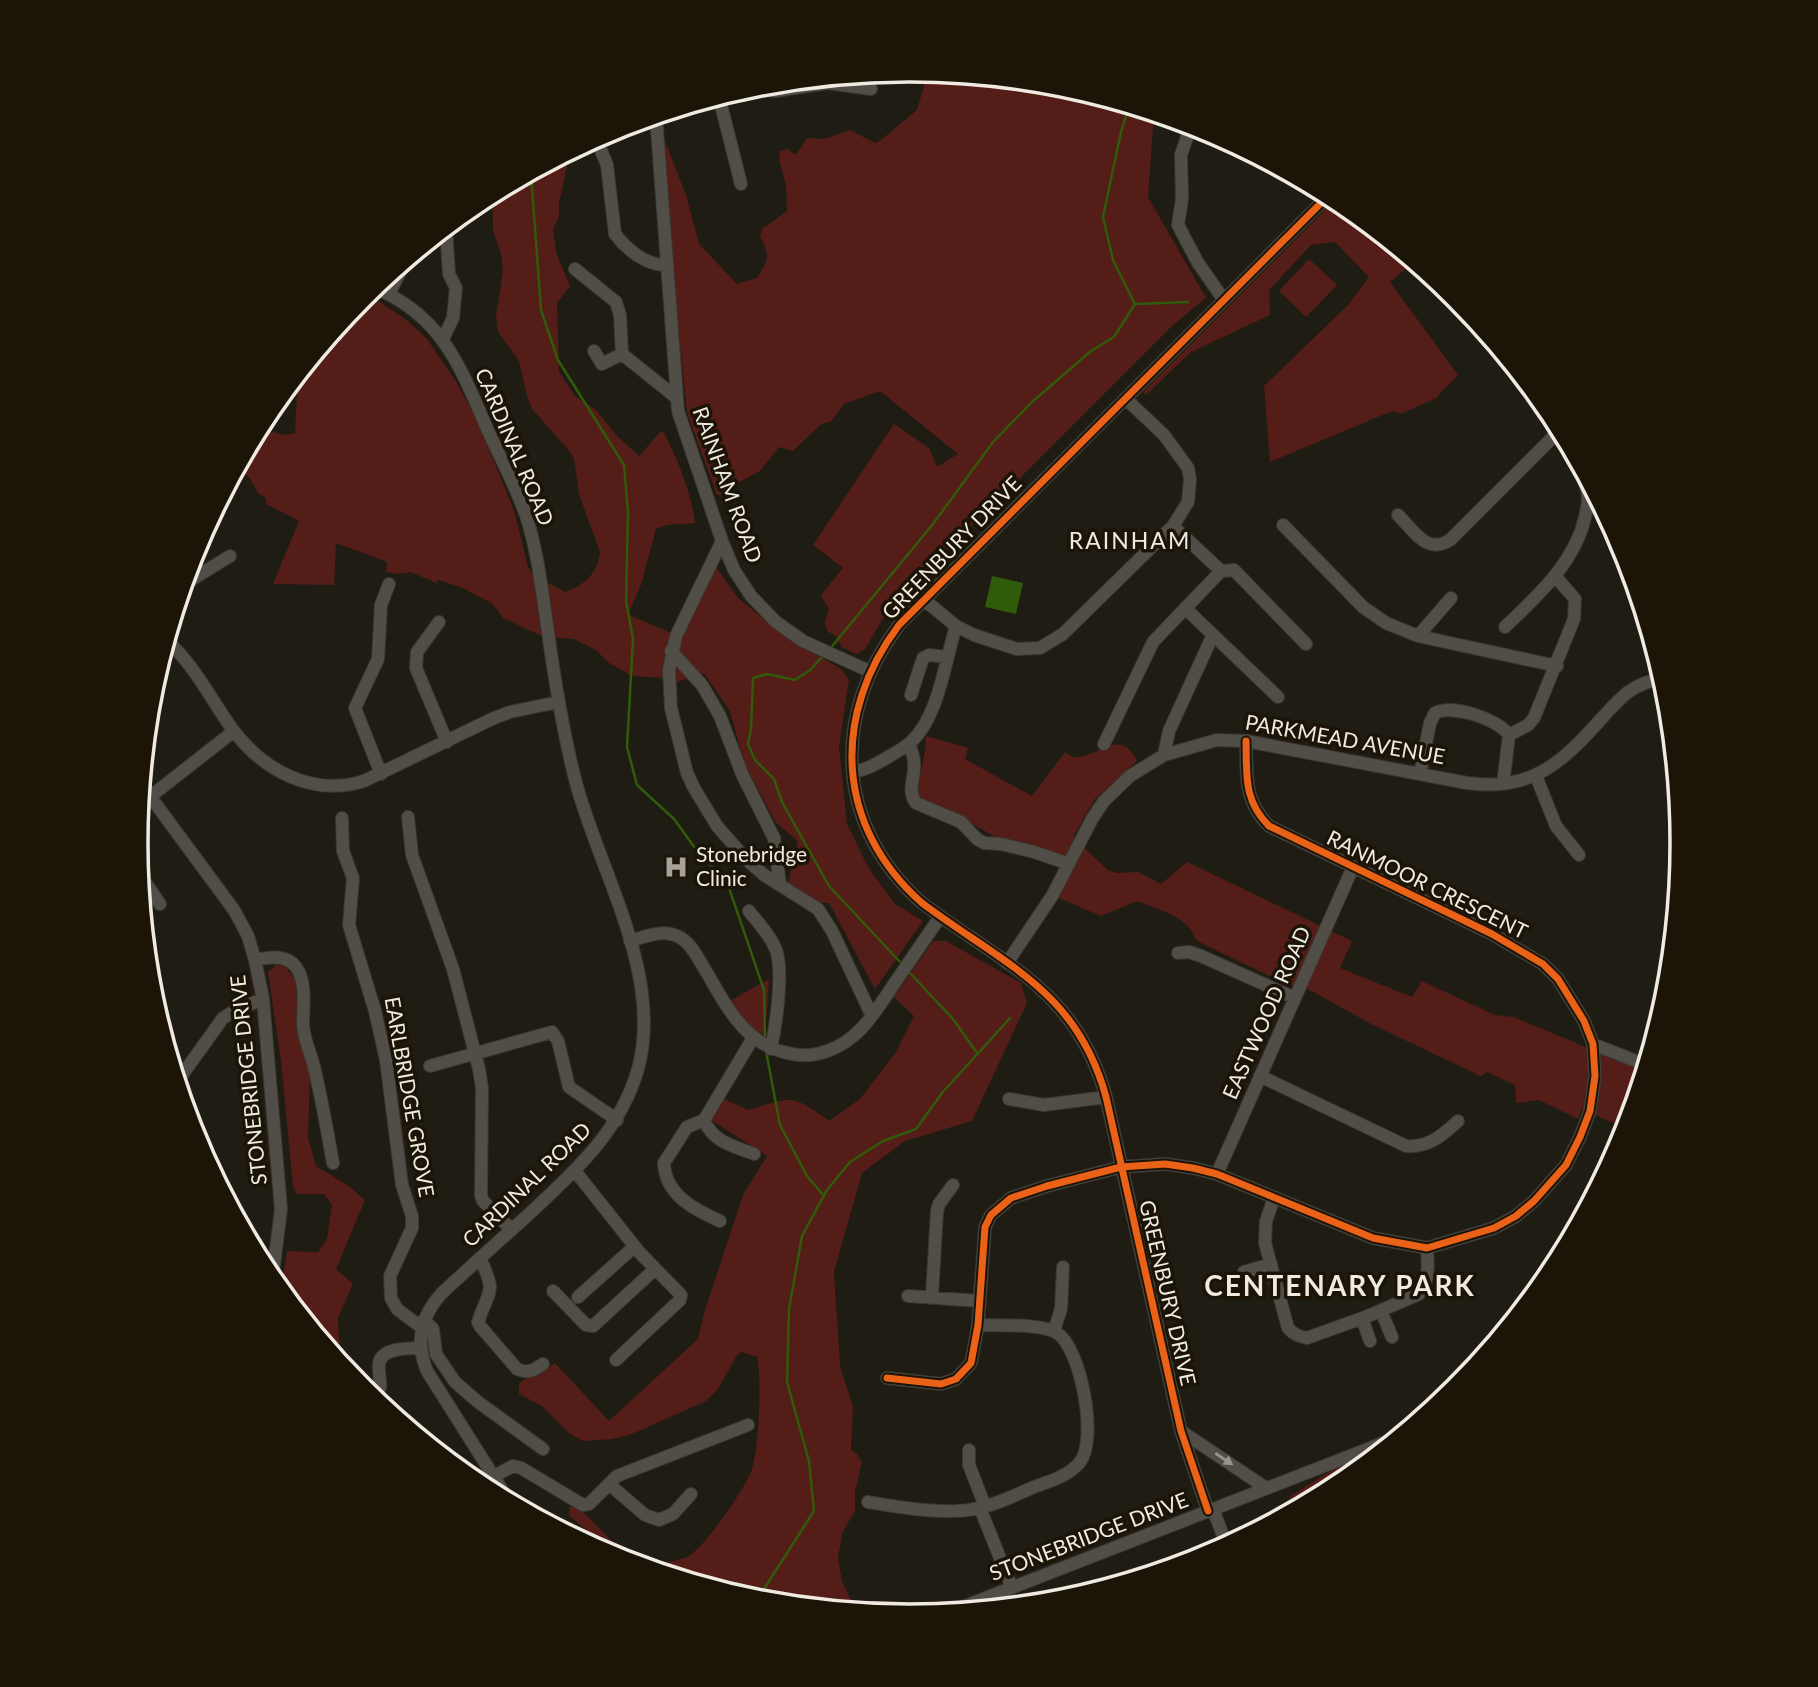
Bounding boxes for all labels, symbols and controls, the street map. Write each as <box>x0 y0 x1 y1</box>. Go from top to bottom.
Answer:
street label: CARDINAL ROAD <box>471 364 560 529</box>
street label: RAINHAM ROAD <box>689 403 768 566</box>
street label: GREENBURY DRIVE <box>876 470 1026 624</box>
district label: RAINHAM <box>1069 526 1191 554</box>
street label: PARKMEAD AVENUE <box>1243 709 1447 768</box>
street label: RANMOOR CRESCENT <box>1323 824 1533 943</box>
place label: Stonebridge Clinic <box>696 841 807 890</box>
hospital icon: Stonebridge Clinic <box>662 853 690 881</box>
street label: EASTWOOD ROAD <box>1216 922 1315 1103</box>
street label: STONEBRIDGE DRIVE <box>224 974 271 1186</box>
street label: EARLBRIDGE GROVE <box>381 995 440 1199</box>
street label: CARDINAL ROAD <box>457 1116 595 1251</box>
street label: GREENBURY DRIVE <box>1135 1198 1202 1388</box>
district label: CENTENARY PARK <box>1204 1268 1476 1302</box>
one-way arrow <box>1214 1453 1234 1466</box>
street label: STONEBRIDGE DRIVE <box>986 1486 1191 1585</box>

